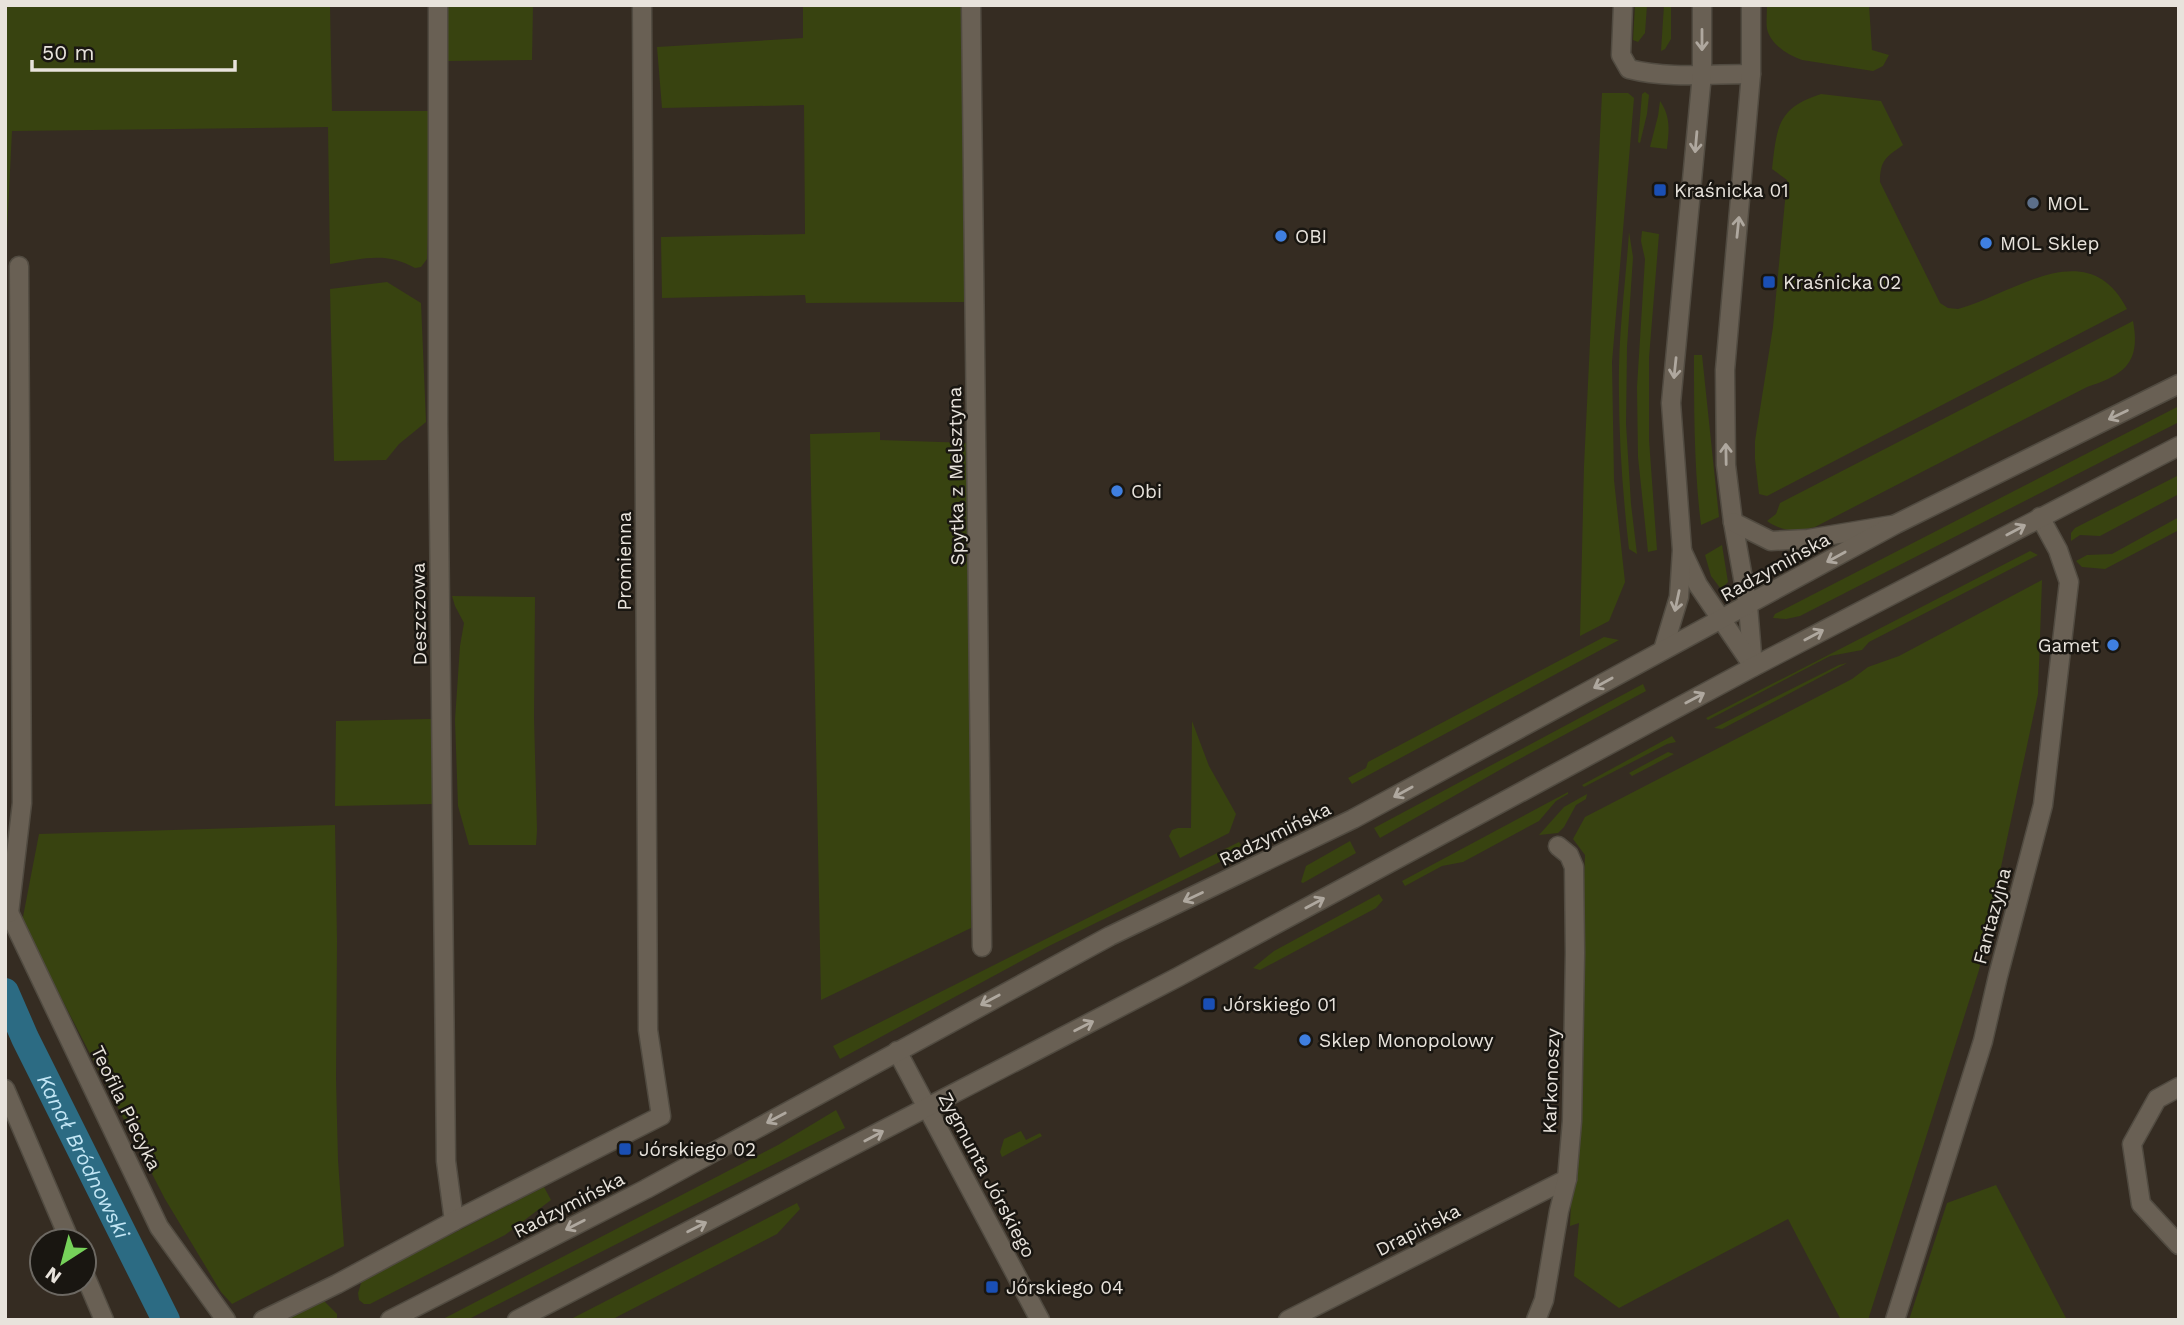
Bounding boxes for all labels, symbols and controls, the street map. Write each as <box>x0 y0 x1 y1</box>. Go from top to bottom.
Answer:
scale bar <box>32 28 234 72</box>
one-way arrow <box>1695 28 1709 51</box>
text: 50 m <box>42 40 94 65</box>
one-way arrow <box>1689 130 1702 153</box>
place label: Kraśnicka 01 <box>1674 179 1789 202</box>
marker: Kraśnicka 01 <box>1652 182 1668 198</box>
place label: MOL <box>2047 192 2089 215</box>
marker: MOL <box>2025 195 2041 211</box>
one-way arrow <box>1732 216 1745 239</box>
place label: OBI <box>1295 225 1327 248</box>
marker: OBI <box>1273 228 1289 244</box>
place label: MOL Sklep <box>2000 232 2099 255</box>
marker: MOL Sklep <box>1978 235 1994 251</box>
place label: Kraśnicka 02 <box>1783 271 1901 294</box>
marker: Kraśnicka 02 <box>1761 274 1777 290</box>
one-way arrow <box>1668 357 1681 379</box>
street label: Spytka z Melsztyna <box>943 386 969 566</box>
one-way arrow <box>2108 408 2129 422</box>
one-way arrow <box>1719 443 1733 466</box>
place label: Obi <box>1131 480 1162 503</box>
marker: Obi <box>1109 483 1125 499</box>
street label: Promienna <box>613 511 636 610</box>
one-way arrow <box>2005 523 2025 537</box>
street label: Radzymińska <box>1716 527 1834 607</box>
one-way arrow <box>1827 550 1847 564</box>
street label: Deszczowa <box>407 562 431 666</box>
one-way arrow <box>1669 589 1683 612</box>
one-way arrow <box>1803 628 1824 641</box>
place label: Gamet <box>2038 634 2099 657</box>
marker: Gamet <box>2105 637 2121 653</box>
one-way arrow <box>1593 677 1614 690</box>
one-way arrow <box>1684 691 1705 704</box>
one-way arrow <box>1394 785 1414 799</box>
street label: Radzymińska <box>1215 797 1335 871</box>
street label: Fantazyjna <box>1968 865 2016 967</box>
one-way arrow <box>1183 891 1204 904</box>
one-way arrow <box>1304 896 1325 909</box>
place label: Jórskiego 01 <box>1223 993 1336 1016</box>
one-way arrow <box>981 994 1001 1008</box>
marker: Jórskiego 01 <box>1201 996 1217 1012</box>
one-way arrow <box>1073 1019 1094 1032</box>
street label: Karkonoszy <box>1538 1028 1564 1134</box>
place label: Sklep Monopolowy <box>1319 1029 1494 1052</box>
marker: Sklep Monopolowy <box>1297 1032 1313 1048</box>
street label: Teofila Piecyka <box>86 1042 166 1174</box>
water label: Kanał Bródnowski <box>32 1070 136 1243</box>
street label: Zygmunta Jórskiego <box>934 1088 1040 1262</box>
one-way arrow <box>767 1112 787 1126</box>
one-way arrow <box>863 1129 883 1143</box>
place label: Jórskiego 02 <box>639 1138 756 1161</box>
marker: Jórskiego 02 <box>617 1141 633 1157</box>
street label: Radzymińska <box>510 1167 629 1243</box>
street label: Drapińska <box>1372 1199 1464 1261</box>
one-way arrow <box>566 1219 586 1233</box>
one-way arrow <box>686 1220 707 1234</box>
north arrow <box>28 1227 98 1297</box>
text: N <box>41 1262 66 1289</box>
place label: Jórskiego 04 <box>1006 1276 1124 1299</box>
marker: Jórskiego 04 <box>984 1279 1000 1295</box>

